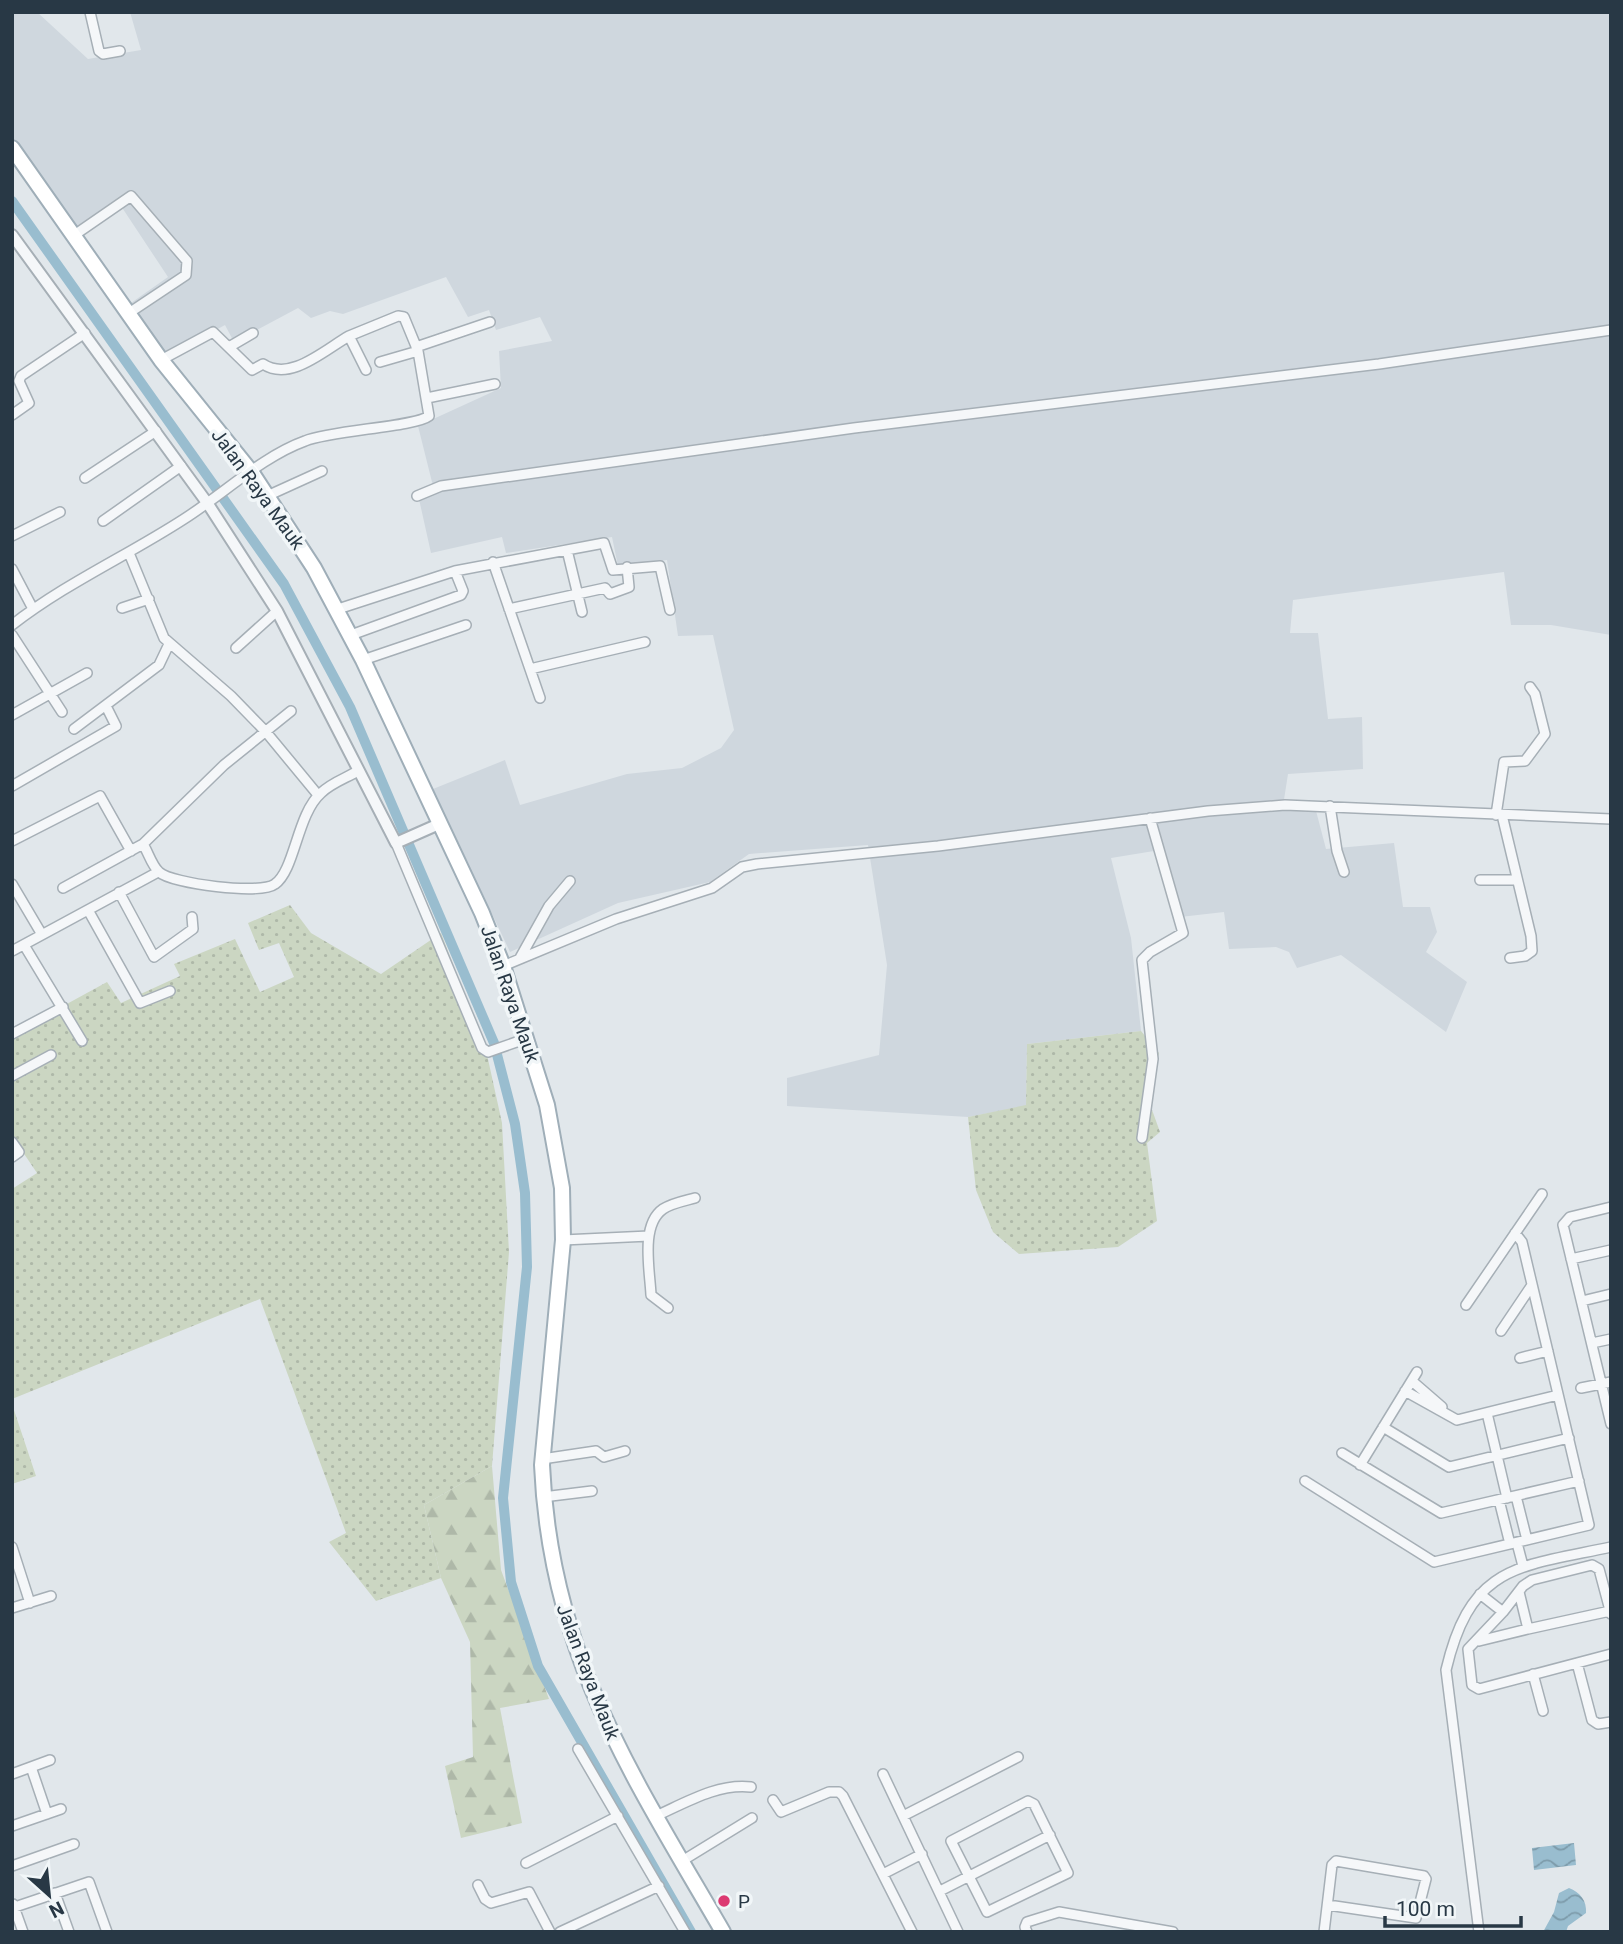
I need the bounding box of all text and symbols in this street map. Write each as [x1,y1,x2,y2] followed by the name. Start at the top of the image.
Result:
[206,424,310,554] street label: Jalan Raya Mauk
[476,922,544,1066] street label: Jalan Raya Mauk
[551,1601,625,1744] street label: Jalan Raya Mauk
[14,1860,84,1930] north arrow
[1385,1884,1522,1928] scale bar
[738,1890,750,1913] place label: P
[716,1893,732,1909] marker: P
[45,1896,68,1923] text: N
[1396,1897,1455,1921] text: 100 m

